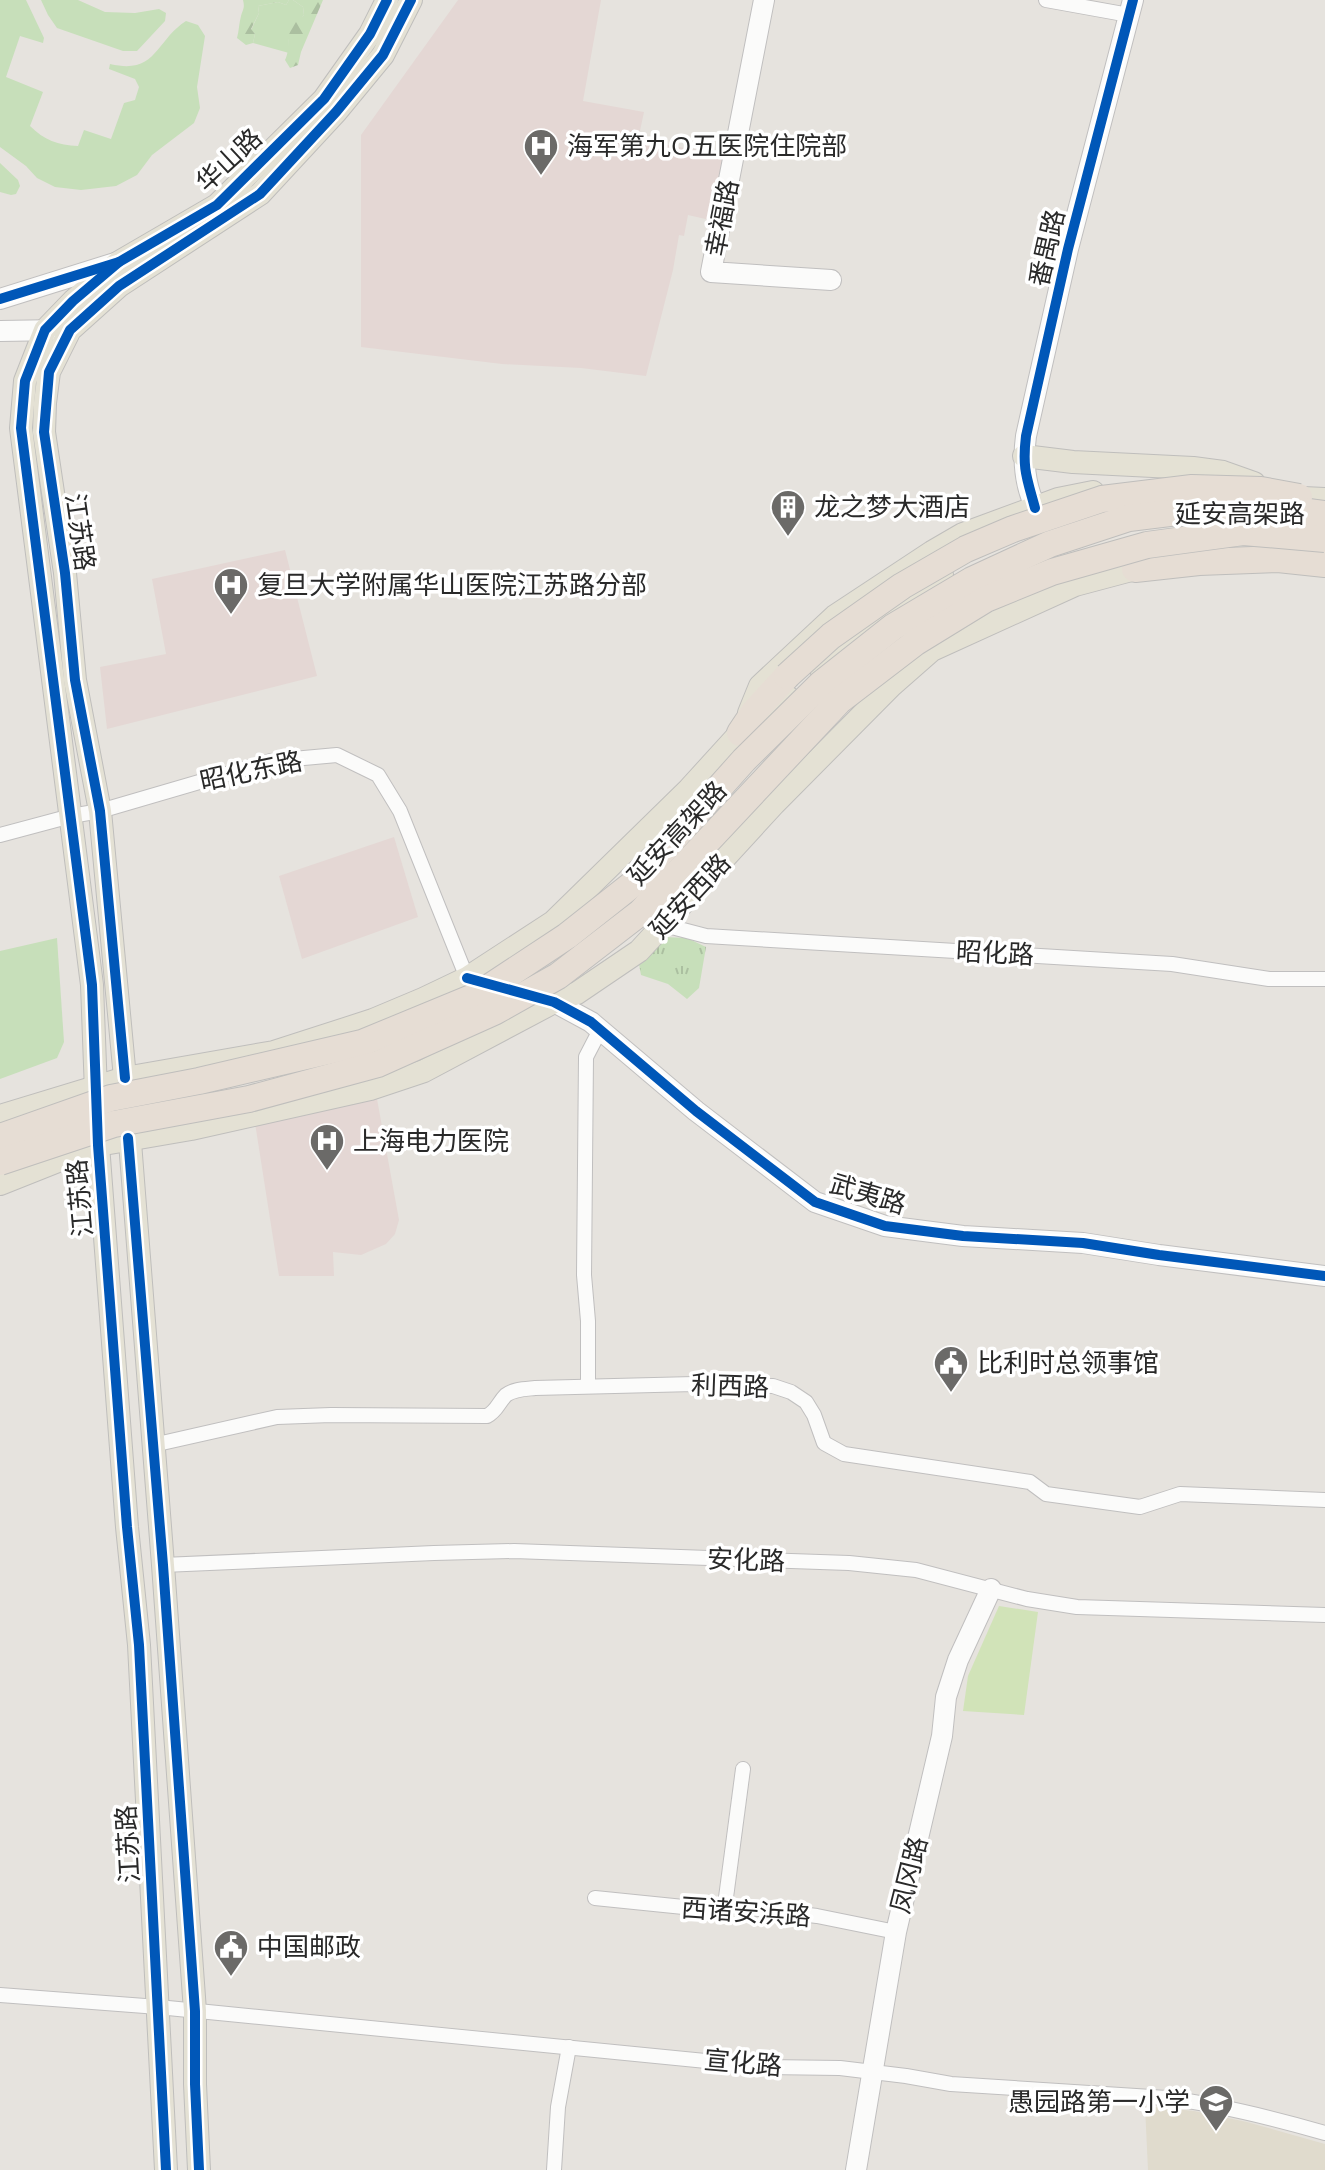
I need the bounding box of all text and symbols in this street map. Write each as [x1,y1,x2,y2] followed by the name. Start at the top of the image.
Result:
[188,120,269,199] street label: 华山路
[522,127,560,177] hospital icon: 海军第九O五医院住院部
[567,127,847,163] place label: 海军第九O五医院住院部
[696,176,746,260] street label: 幸福路
[1020,206,1072,290] street label: 番禺路
[769,488,807,538] building icon: 龙之梦大酒店
[814,488,970,524] place label: 龙之梦大酒店
[58,491,104,573] street label: 江苏路
[1175,495,1305,531] street label: 延安高架路
[212,566,250,616] hospital icon: 复旦大学附属华山医院江苏路分部
[257,566,647,602] place label: 复旦大学附属华山医院江苏路分部
[196,742,305,798] street label: 昭化东路
[619,772,734,892] street label: 延安高架路
[641,845,738,946] street label: 延安西路
[955,932,1035,972] street label: 昭化路
[308,1122,346,1172] hospital icon: 上海电力医院
[353,1122,509,1158] place label: 上海电力医院
[58,1158,100,1239] street label: 江苏路
[826,1164,911,1222] street label: 武夷路
[932,1344,970,1394] public building icon: 比利时总领事馆
[977,1344,1159,1380] place label: 比利时总领事馆
[690,1366,770,1404] street label: 利西路
[706,1540,786,1578] street label: 安化路
[107,1804,147,1884] street label: 江苏路
[881,1833,935,1917] street label: 凤冈路
[680,1889,812,1933] street label: 西诸安浜路
[212,1928,250,1978] public building icon: 中国邮政
[257,1928,361,1964] place label: 中国邮政
[703,2041,784,2083] street label: 宣化路
[1008,2083,1190,2119] place label: 愚园路第一小学
[1197,2083,1235,2133] school or university icon: 愚园路第一小学

